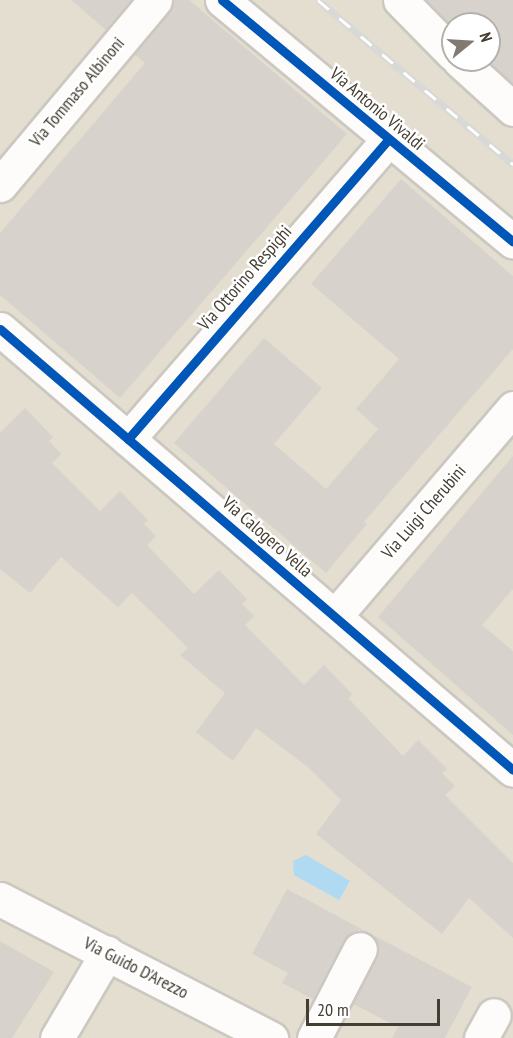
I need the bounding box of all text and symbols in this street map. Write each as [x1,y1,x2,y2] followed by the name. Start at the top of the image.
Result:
[441,12,501,72] north arrow
[475,30,497,44] text: N
[25,32,129,152] street label: Via Tommaso Albinoni
[325,63,429,155] street label: Via Antonio Vivaldi
[194,221,296,335] street label: Via Ottorino Respighi
[377,461,471,563] street label: Via Luigi Cherubini
[217,492,317,582] street label: Via Calogero Vella
[80,932,192,1004] street label: Via Guido D'Arezzo
[309,987,442,1025] scale bar
[317,998,349,1021] text: 20 m

